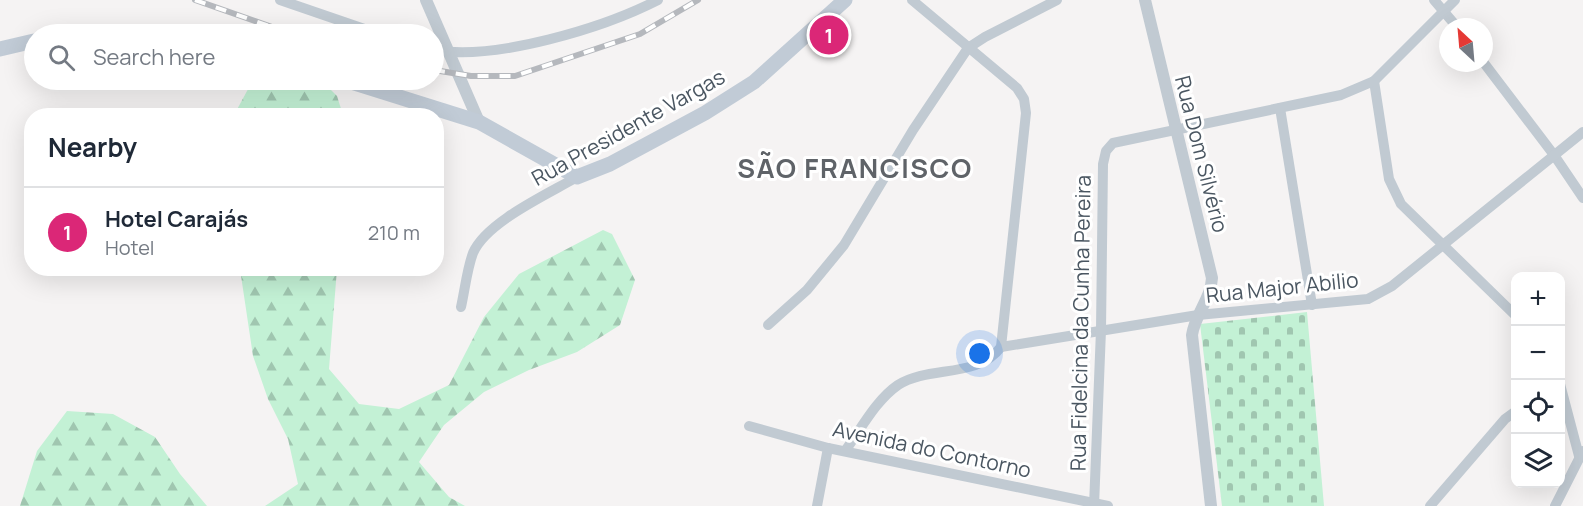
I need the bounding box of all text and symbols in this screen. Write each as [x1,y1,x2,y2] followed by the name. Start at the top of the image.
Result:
[810,12,848,57] pin: 1
[1439,18,1493,72] north arrow
[24,24,444,90] search box
[45,41,78,74] icon: search
[93,42,215,72] text: Search here
[526,62,730,192] street label: Rua Presidente Vargas
[1169,73,1235,235] street label: Rua Dom Silvério
[48,129,137,165] text: Nearby
[737,149,973,186] district label: SÃO FRANCISCO
[1063,175,1097,471] street label: Rua Fidelcina da Cunha Pereira
[105,204,248,234] text: Hotel Carajás
[63,219,72,246] text: 1
[368,219,420,246] text: 210 m
[105,234,155,261] text: Hotel
[1204,265,1360,309] street label: Rua Major Abilio
[1511,272,1565,488] map controls
[1511,272,1565,326] button: +
[1511,326,1565,380] button: −
[965,339,994,368] your location
[1511,380,1565,434] button: locate
[830,414,1034,484] street label: Avenida do Contorno
[1511,434,1565,488] button: layers

